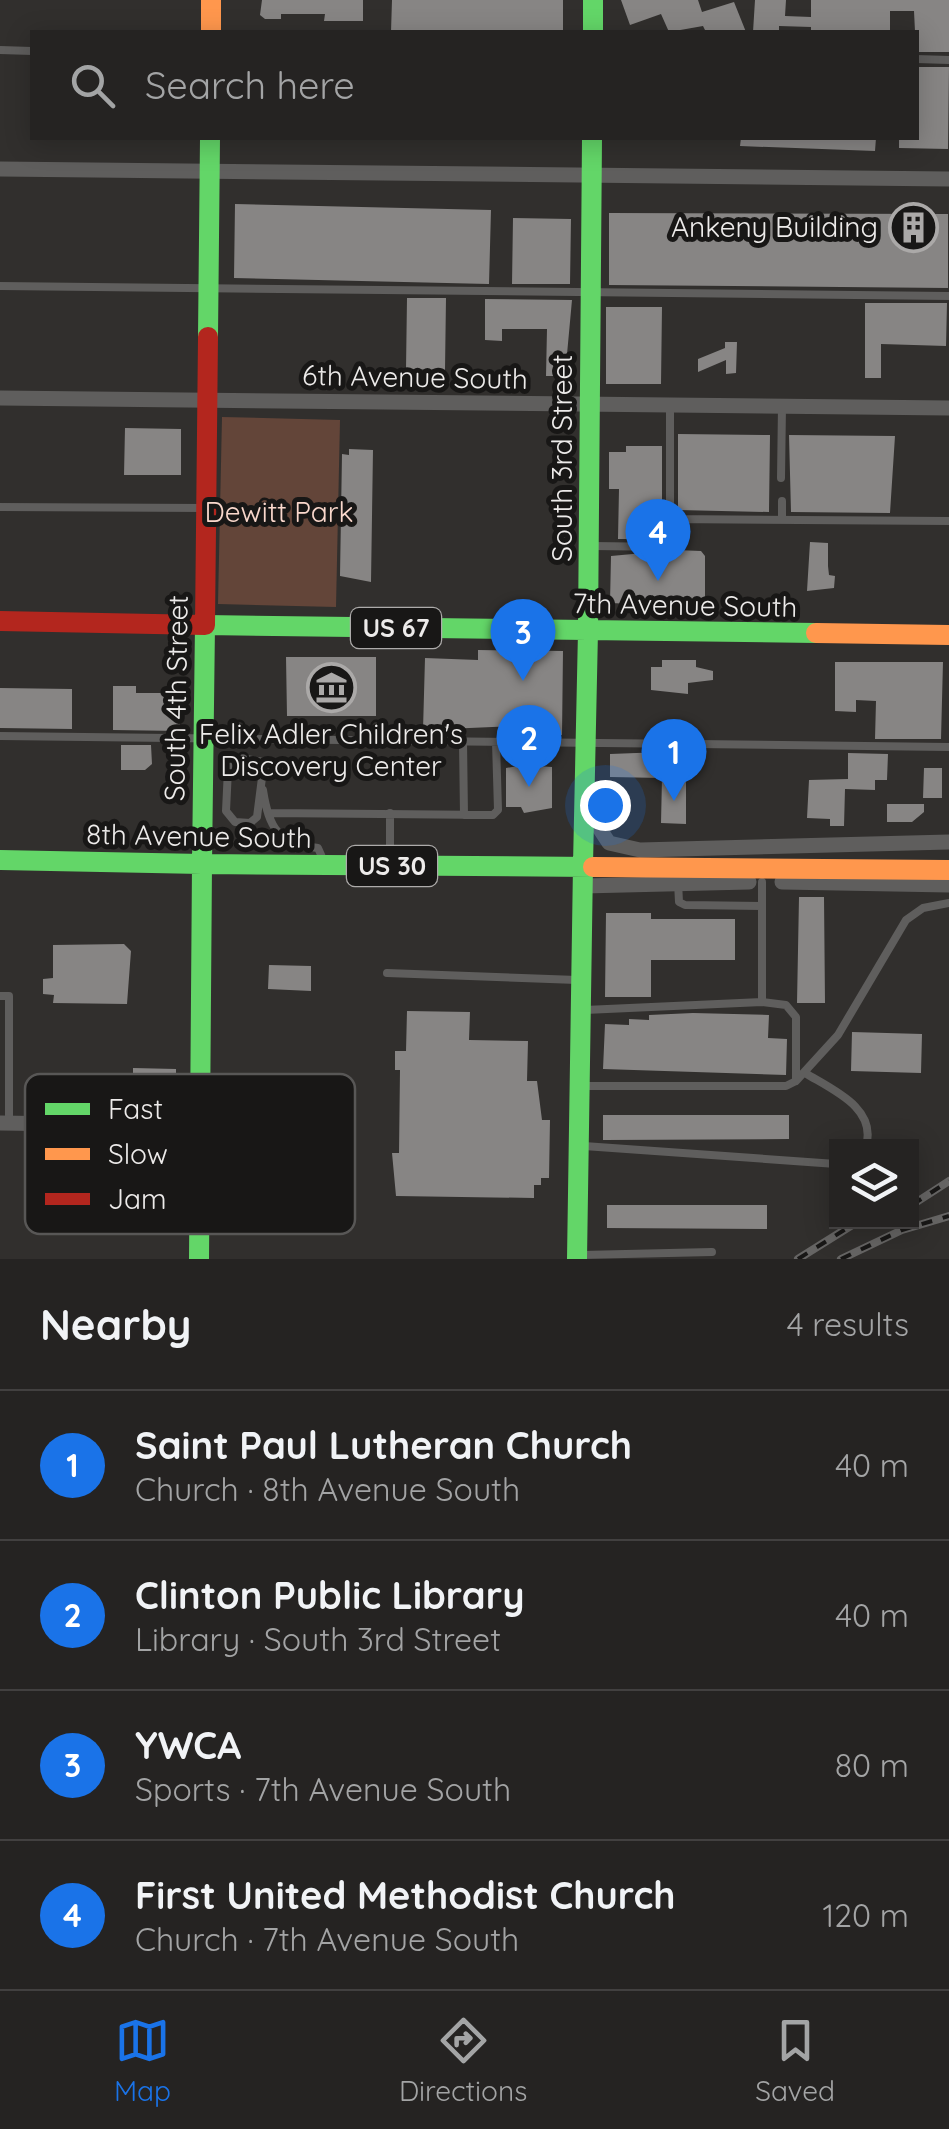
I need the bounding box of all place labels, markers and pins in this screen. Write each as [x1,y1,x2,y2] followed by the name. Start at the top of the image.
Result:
[887,201,939,253] building icon: Ankeny Building
[671,209,878,244] place label: Ankeny Building
[626,498,690,581] pin: 4
[490,598,556,681] pin: 3
[305,661,357,713] museum icon: Felix Adler Children's Discovery Center
[496,704,562,787] pin: 2
[199,716,463,783] place label: Felix Adler Children's Discovery Center
[642,718,706,801] pin: 1

